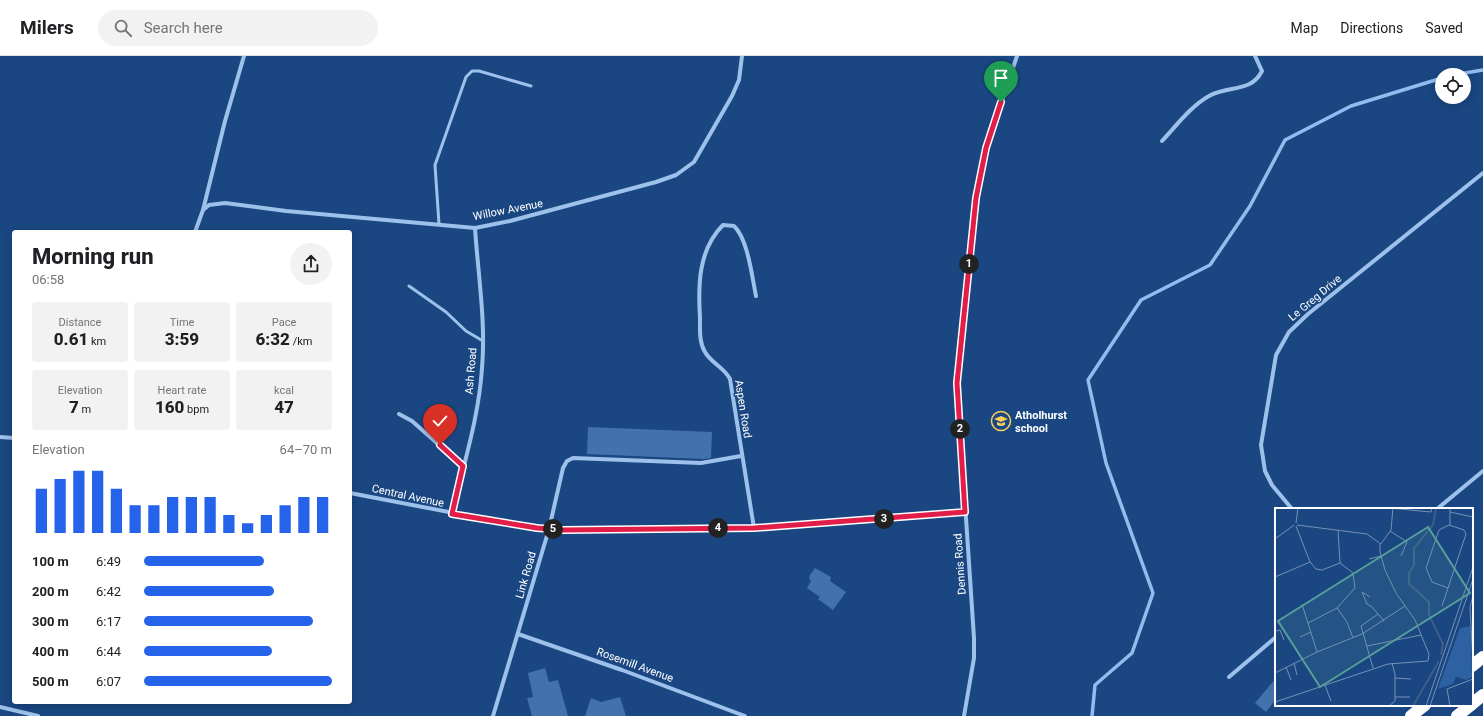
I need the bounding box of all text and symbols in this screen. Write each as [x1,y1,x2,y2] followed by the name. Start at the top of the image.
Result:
[98,10,378,46] search box
[20,16,74,39] text: Milers
[112,17,134,39] icon: search
[144,19,223,37] text: Search here
[1291,20,1318,36] text: Map
[1340,20,1403,36] text: Directions
[1425,20,1463,36] text: Saved
[984,61,1018,102] pin
[990,67,1012,89] icon: arrive
[1435,68,1471,104] map controls
[1435,68,1471,104] button: locate
[472,197,544,223] street label: Willow Avenue
[290,243,332,285] button: share
[32,244,154,269] text: Morning run
[959,254,979,274] pin: 1
[966,257,972,270] text: 1
[32,272,64,287] text: 06:58
[1286,272,1344,324] street label: Le Greg Drive
[59,316,101,329] text: Distance
[170,316,194,329] text: Time
[272,316,296,329] text: Pace
[54,329,88,349] text: 0.61
[165,329,199,349] text: 3:59
[256,329,290,349] text: 6:32
[88,335,106,348] text: km
[290,335,312,348] text: /km
[462,347,480,395] street label: Ash Road
[732,379,754,439] street label: Aspen Road
[58,384,102,397] text: Elevation
[158,384,206,397] text: Heart rate
[274,384,294,397] text: kcal
[69,397,79,417] text: 7
[155,397,184,417] text: 160
[274,397,294,417] text: 47
[79,403,91,416] text: m
[184,403,209,416] text: bpm
[423,404,457,445] pin
[1015,409,1067,435] place label: Atholhurst school
[429,410,451,432] icon: check
[990,410,1012,432] school or university icon: Atholhurst school
[950,419,970,439] pin: 2
[957,422,963,435] text: 2
[32,442,85,457] text: Elevation
[280,442,332,457] text: 64–70 m
[371,482,445,510] street label: Central Avenue
[1275,508,1473,706] inset map
[874,509,894,529] pin: 3
[881,512,887,525] text: 3
[708,518,728,538] pin: 4
[543,519,563,539] pin: 5
[715,521,721,534] text: 4
[550,522,556,535] text: 5
[951,533,969,595] street label: Dennis Road
[513,550,539,600] street label: Link Road
[32,554,69,569] text: 100 m
[96,554,121,569] text: 6:49
[32,584,69,599] text: 200 m
[96,584,121,599] text: 6:42
[32,614,69,629] text: 300 m
[96,614,121,629] text: 6:17
[32,644,69,659] text: 400 m
[96,644,121,659] text: 6:44
[595,645,675,685] street label: Rosemill Avenue
[32,674,69,689] text: 500 m
[96,674,121,689] text: 6:07

